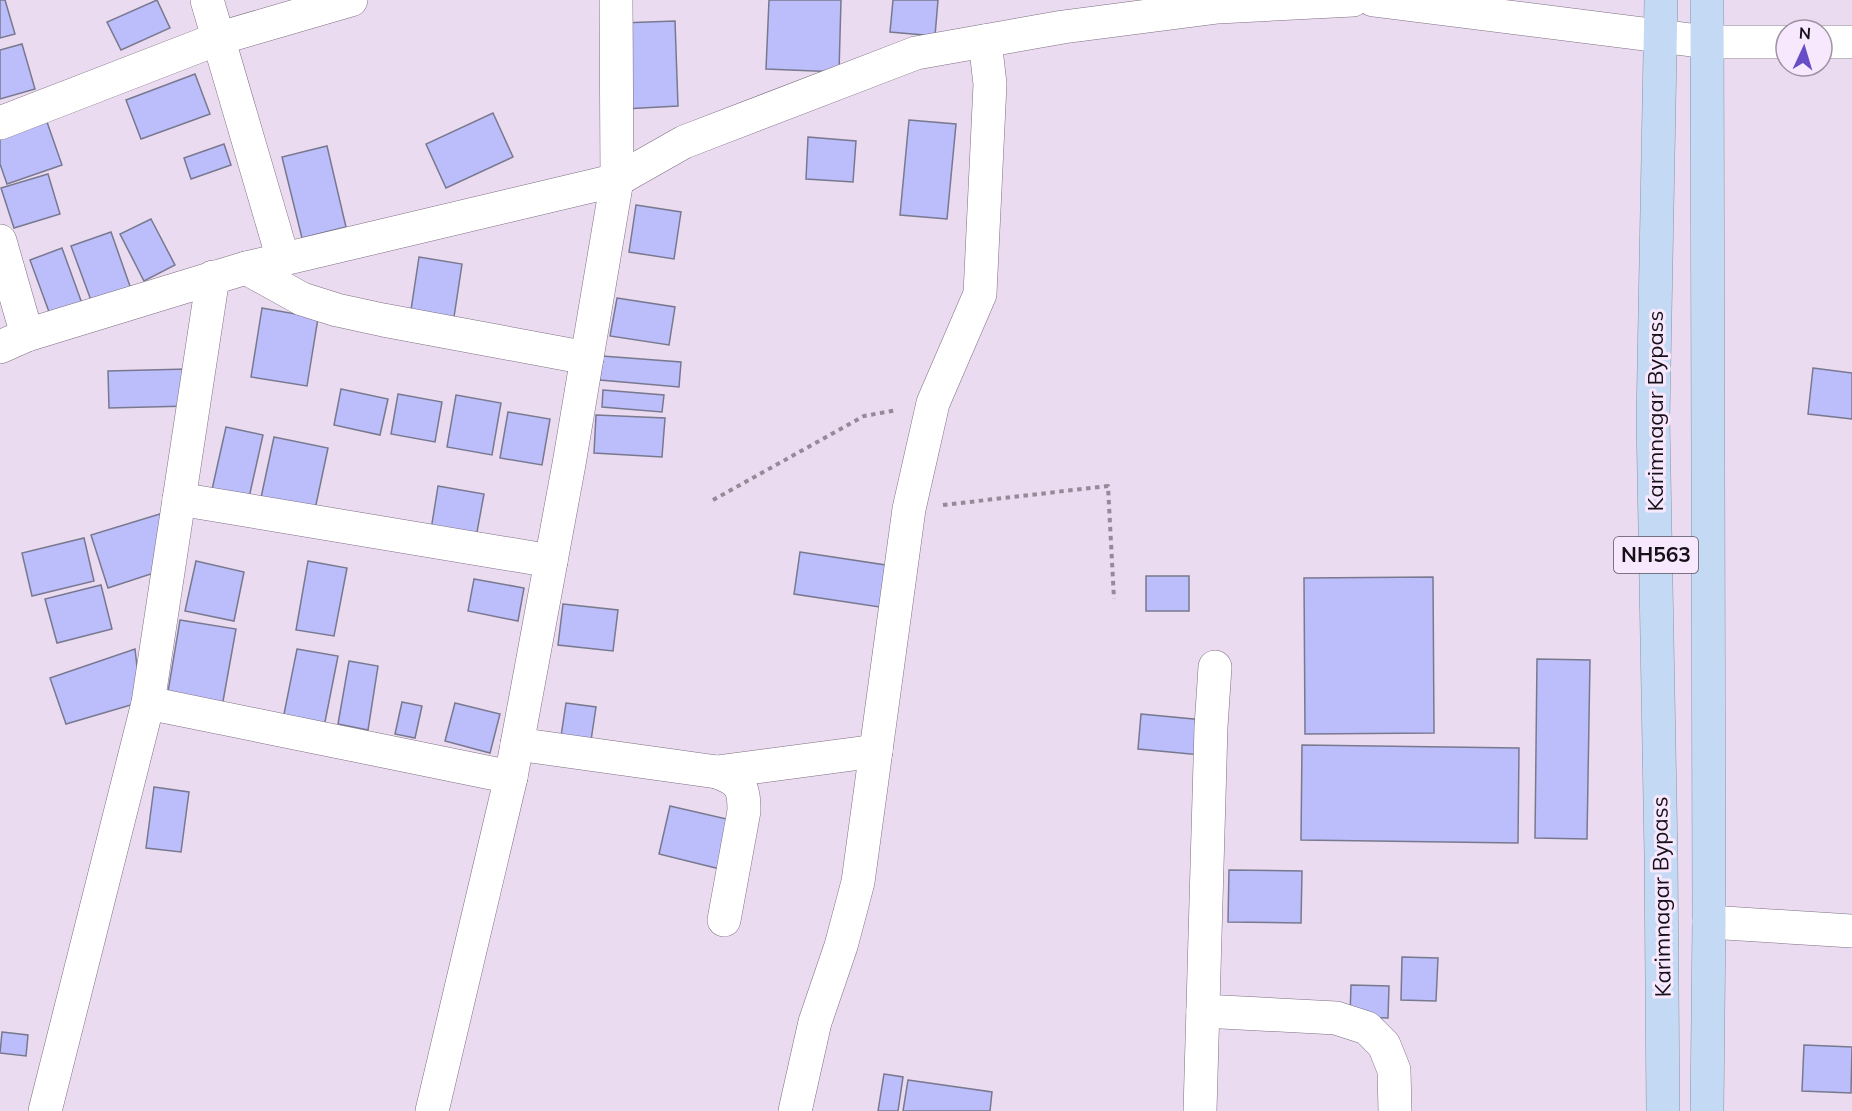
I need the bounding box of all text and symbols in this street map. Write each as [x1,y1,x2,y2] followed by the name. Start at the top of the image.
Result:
[1774,18,1834,78] north arrow
[1798,23,1812,43] text: N
[1641,311,1669,511] street label: Karimnagar Bypass
[1614,537,1698,573] road number: NH563
[1645,796,1677,998] street label: Karimnagar Bypass

